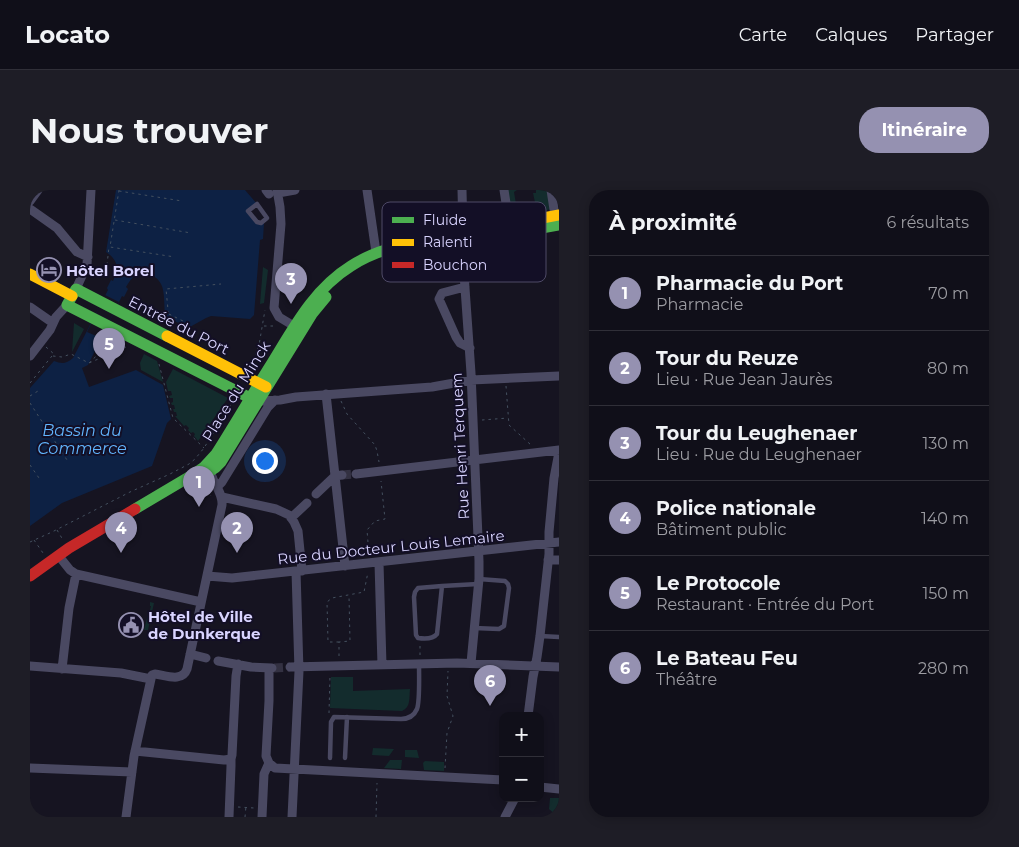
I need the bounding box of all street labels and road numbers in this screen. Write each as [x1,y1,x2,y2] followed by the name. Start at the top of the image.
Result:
[125,291,233,359] street label: Entrée du Port
[197,337,275,445] street label: Place du Minck
[447,372,473,520] street label: Rue Henri Terquem
[276,526,506,568] street label: Rue du Docteur Louis Lemaire

